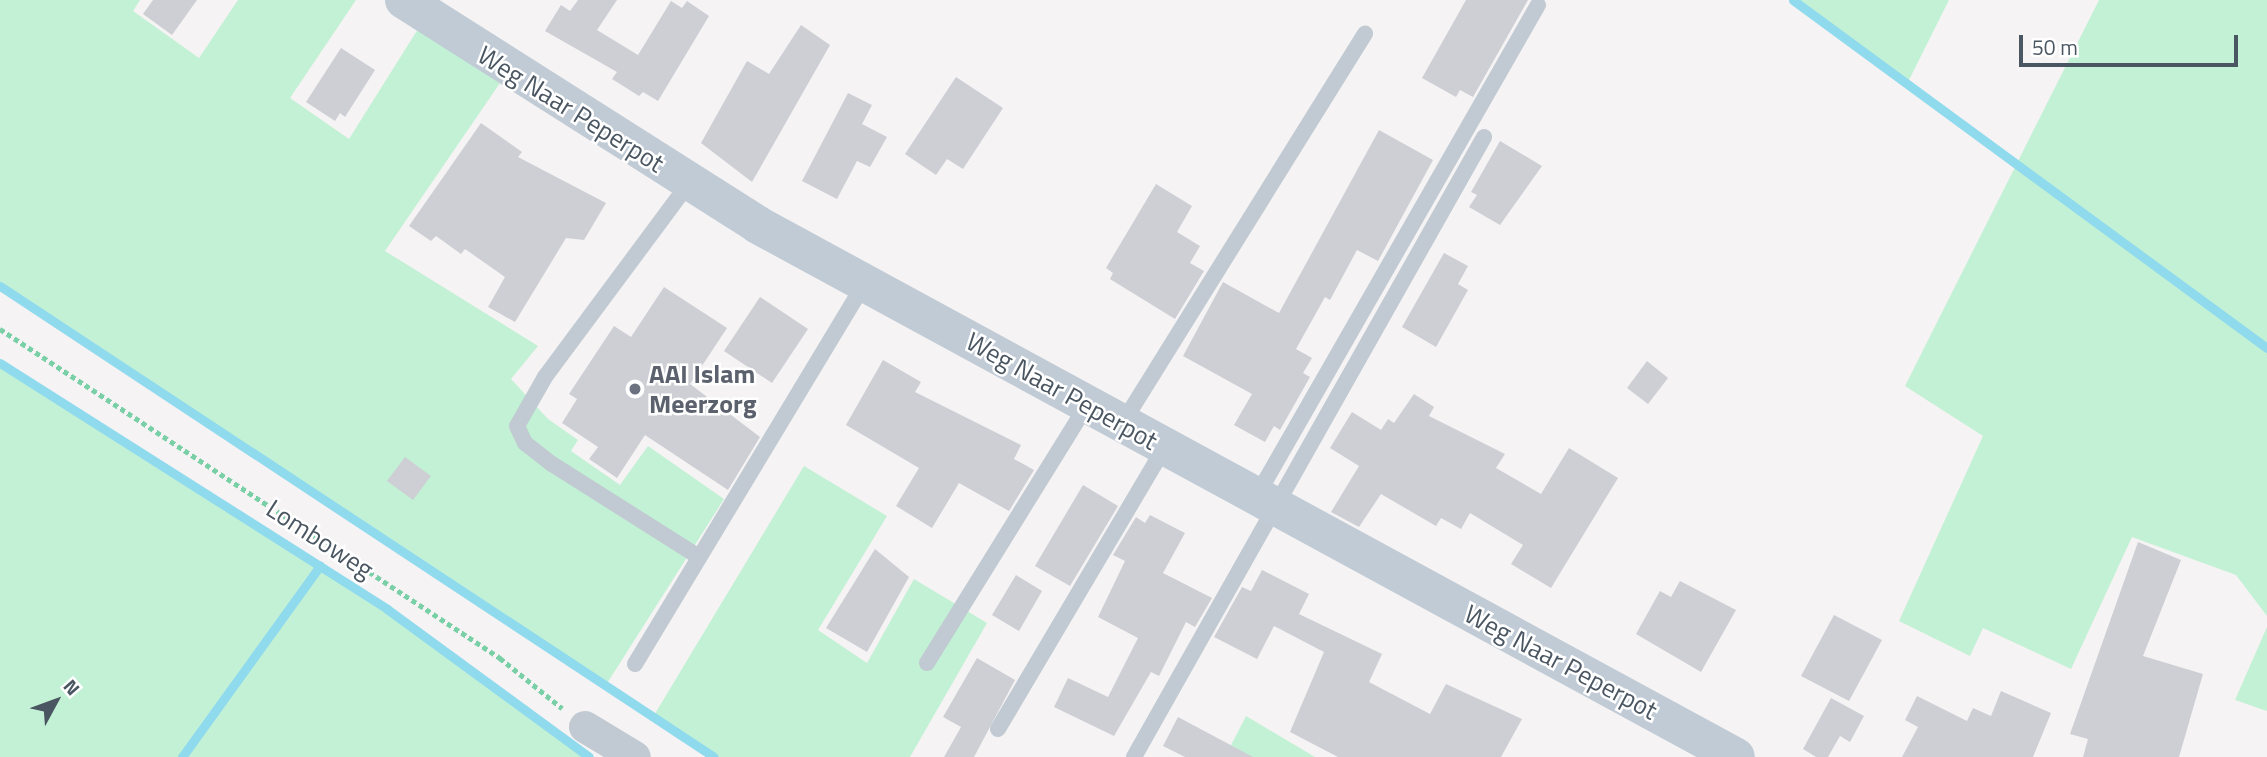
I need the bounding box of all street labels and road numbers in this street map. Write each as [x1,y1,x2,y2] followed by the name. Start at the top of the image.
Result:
[472,39,670,179] street label: Weg Naar Peperpot
[961,326,1163,456] street label: Weg Naar Peperpot
[261,493,379,585] street label: Lomboweg
[1459,598,1663,726] street label: Weg Naar Peperpot

